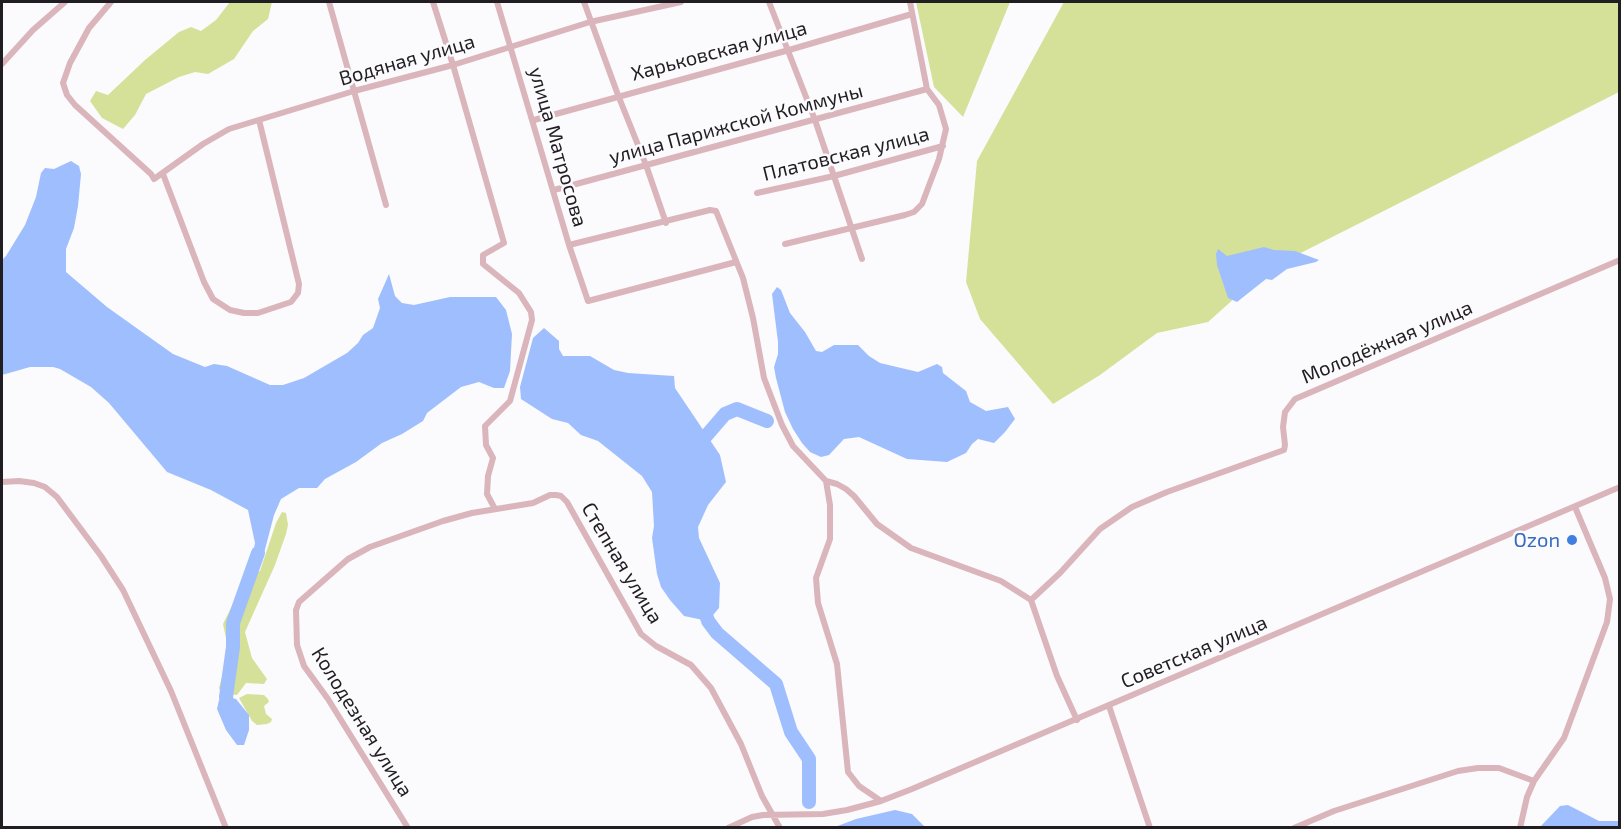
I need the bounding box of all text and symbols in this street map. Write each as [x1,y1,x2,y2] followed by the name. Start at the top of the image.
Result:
[628,16,810,86] street label: Харьковская улица
[336,29,478,91] street label: Водяная улица
[524,64,592,230] street label: улица Матросова
[606,79,866,169] street label: улица Парижской Коммуны
[760,122,932,186] street label: Платовская улица
[1298,295,1476,389] street label: Молодёжная улица
[576,498,668,628] street label: Степная улица
[1513,528,1560,552] place label: Ozon
[1565,533,1579,547] marker: Ozon
[1117,610,1271,694] street label: Советская улица
[306,643,418,801] street label: Колодезная улица

